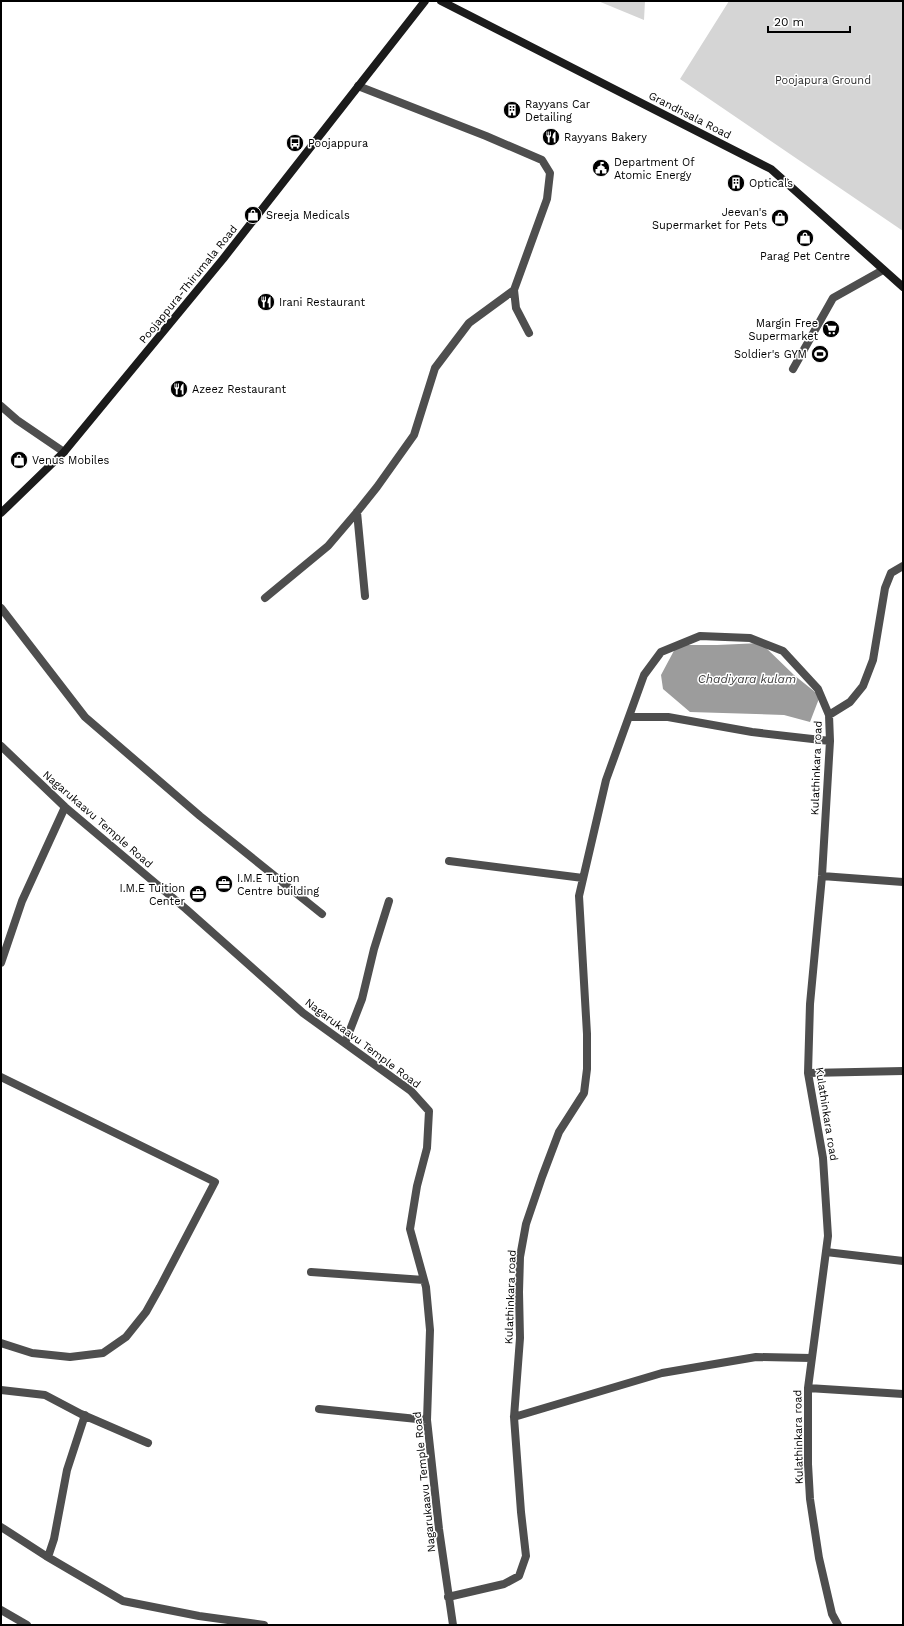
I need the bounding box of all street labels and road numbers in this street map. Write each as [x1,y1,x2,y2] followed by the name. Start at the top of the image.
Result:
[646,89,733,142] street label: Grandhsala Road
[137,222,240,346] street label: Poojappura-Thirumala Road
[808,720,825,816] street label: Kulathinkara road
[40,768,155,871] street label: Nagarukaavu Temple Road
[302,996,423,1091] street label: Nagarukaavu Temple Road
[813,1066,840,1162] street label: Kulathinkara road
[502,1249,519,1345] street label: Kulathinkara road
[791,1390,806,1484] street label: Kulathinkara road
[411,1411,438,1553] street label: Nagarukaavu Temple Road

